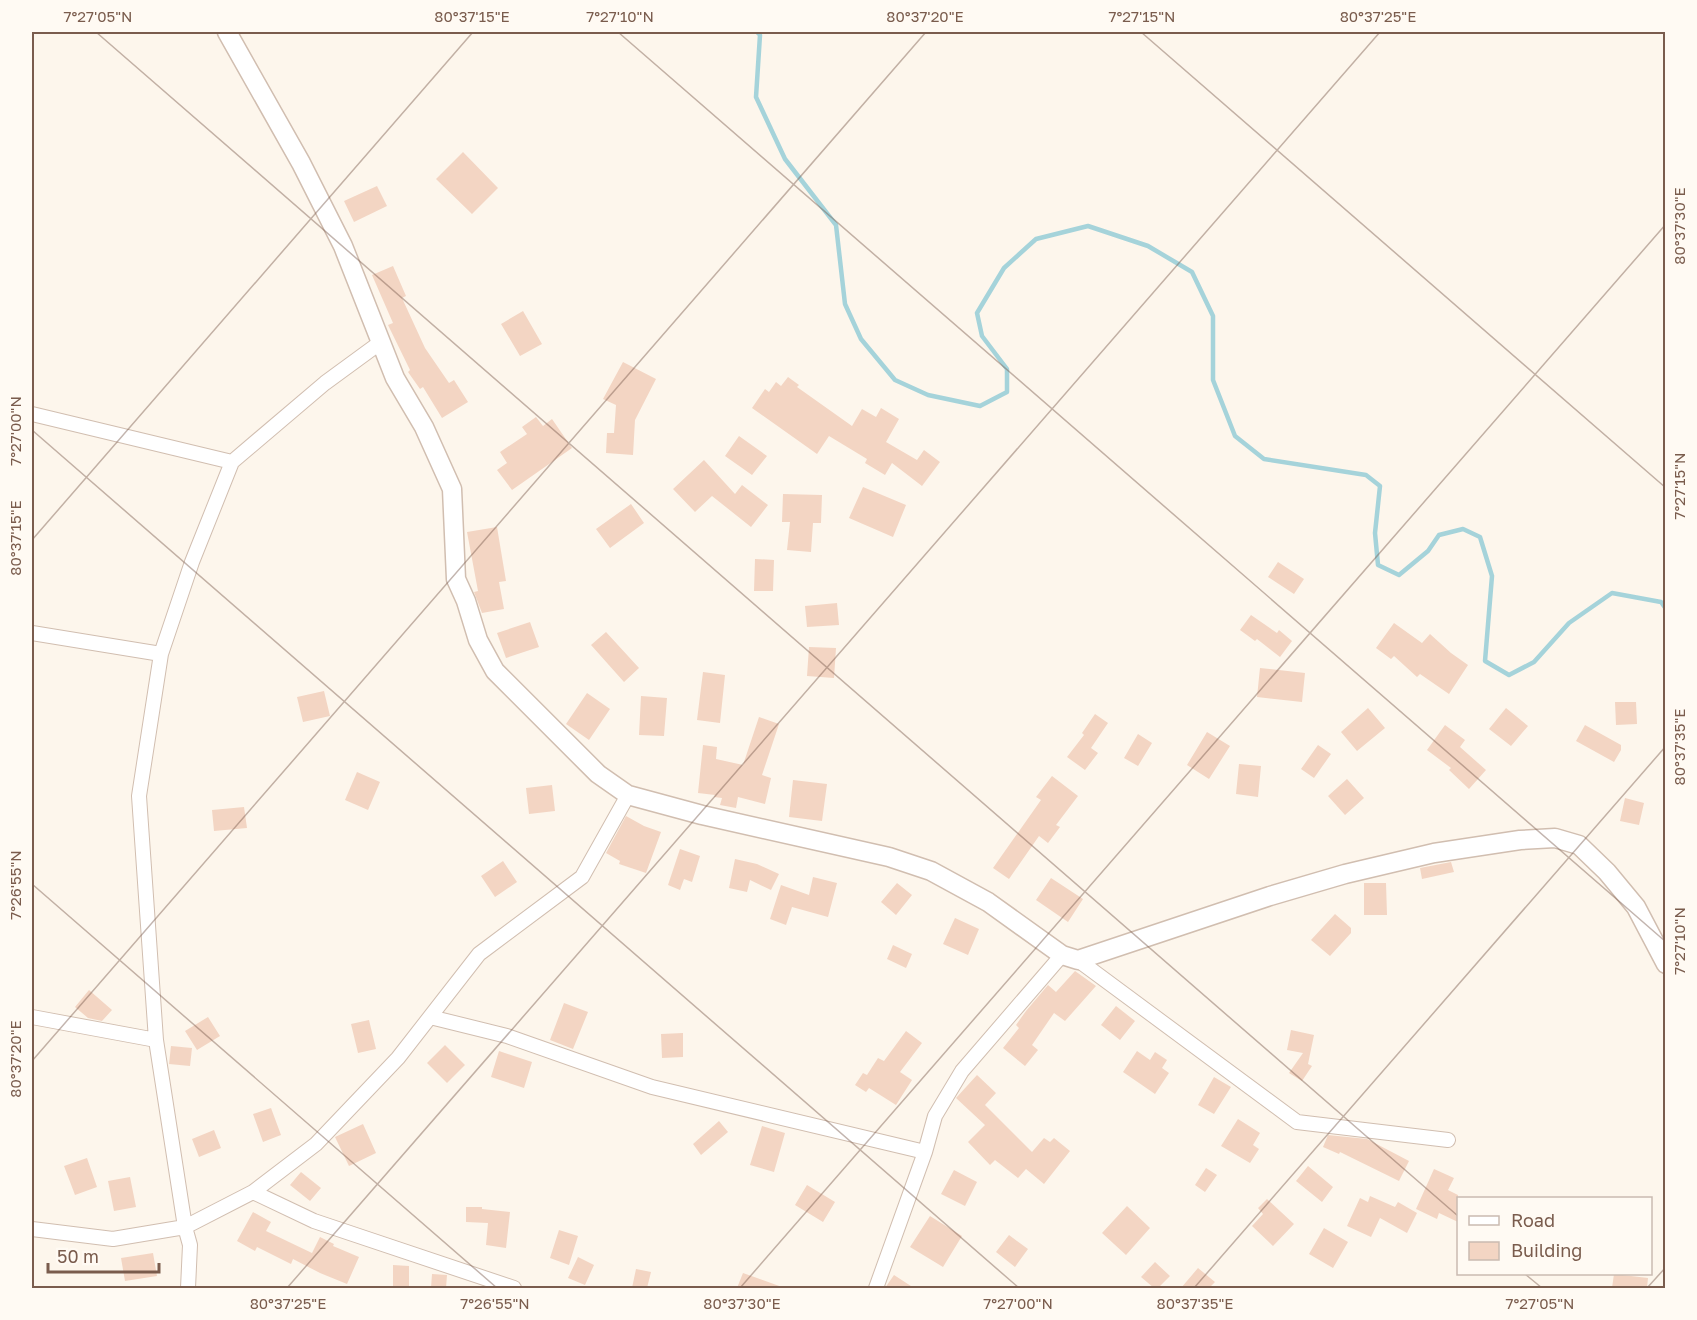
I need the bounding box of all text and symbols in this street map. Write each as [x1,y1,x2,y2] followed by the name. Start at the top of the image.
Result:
[63,7,133,25] text: 7°27'05"N
[434,7,510,25] text: 80°37'15"E
[586,7,654,25] text: 7°27'10"N
[886,7,964,25] text: 80°37'20"E
[1109,7,1175,25] text: 7°27'15"N
[1340,7,1416,25] text: 80°37'25"E
[1670,187,1688,265] text: 80°37'30"E
[6,396,24,466] text: 7°27'00"N
[1670,453,1688,519] text: 7°27'15"N
[6,500,24,576] text: 80°37'15"E
[1670,709,1688,785] text: 80°37'35"E
[6,850,24,920] text: 7°26'55"N
[1670,907,1688,975] text: 7°27'10"N
[6,1020,24,1098] text: 80°37'20"E
[1457,1197,1652,1275] legend
[1511,1209,1555,1231] text: Road
[48,1236,159,1274] scale bar
[1511,1239,1582,1261] text: Building
[57,1245,99,1267] text: 50 m
[250,1294,326,1312] text: 80°37'25"E
[460,1294,530,1312] text: 7°26'55"N
[703,1294,781,1312] text: 80°37'30"E
[983,1294,1053,1312] text: 7°27'00"N
[1157,1294,1233,1312] text: 80°37'35"E
[1505,1294,1575,1312] text: 7°27'05"N

